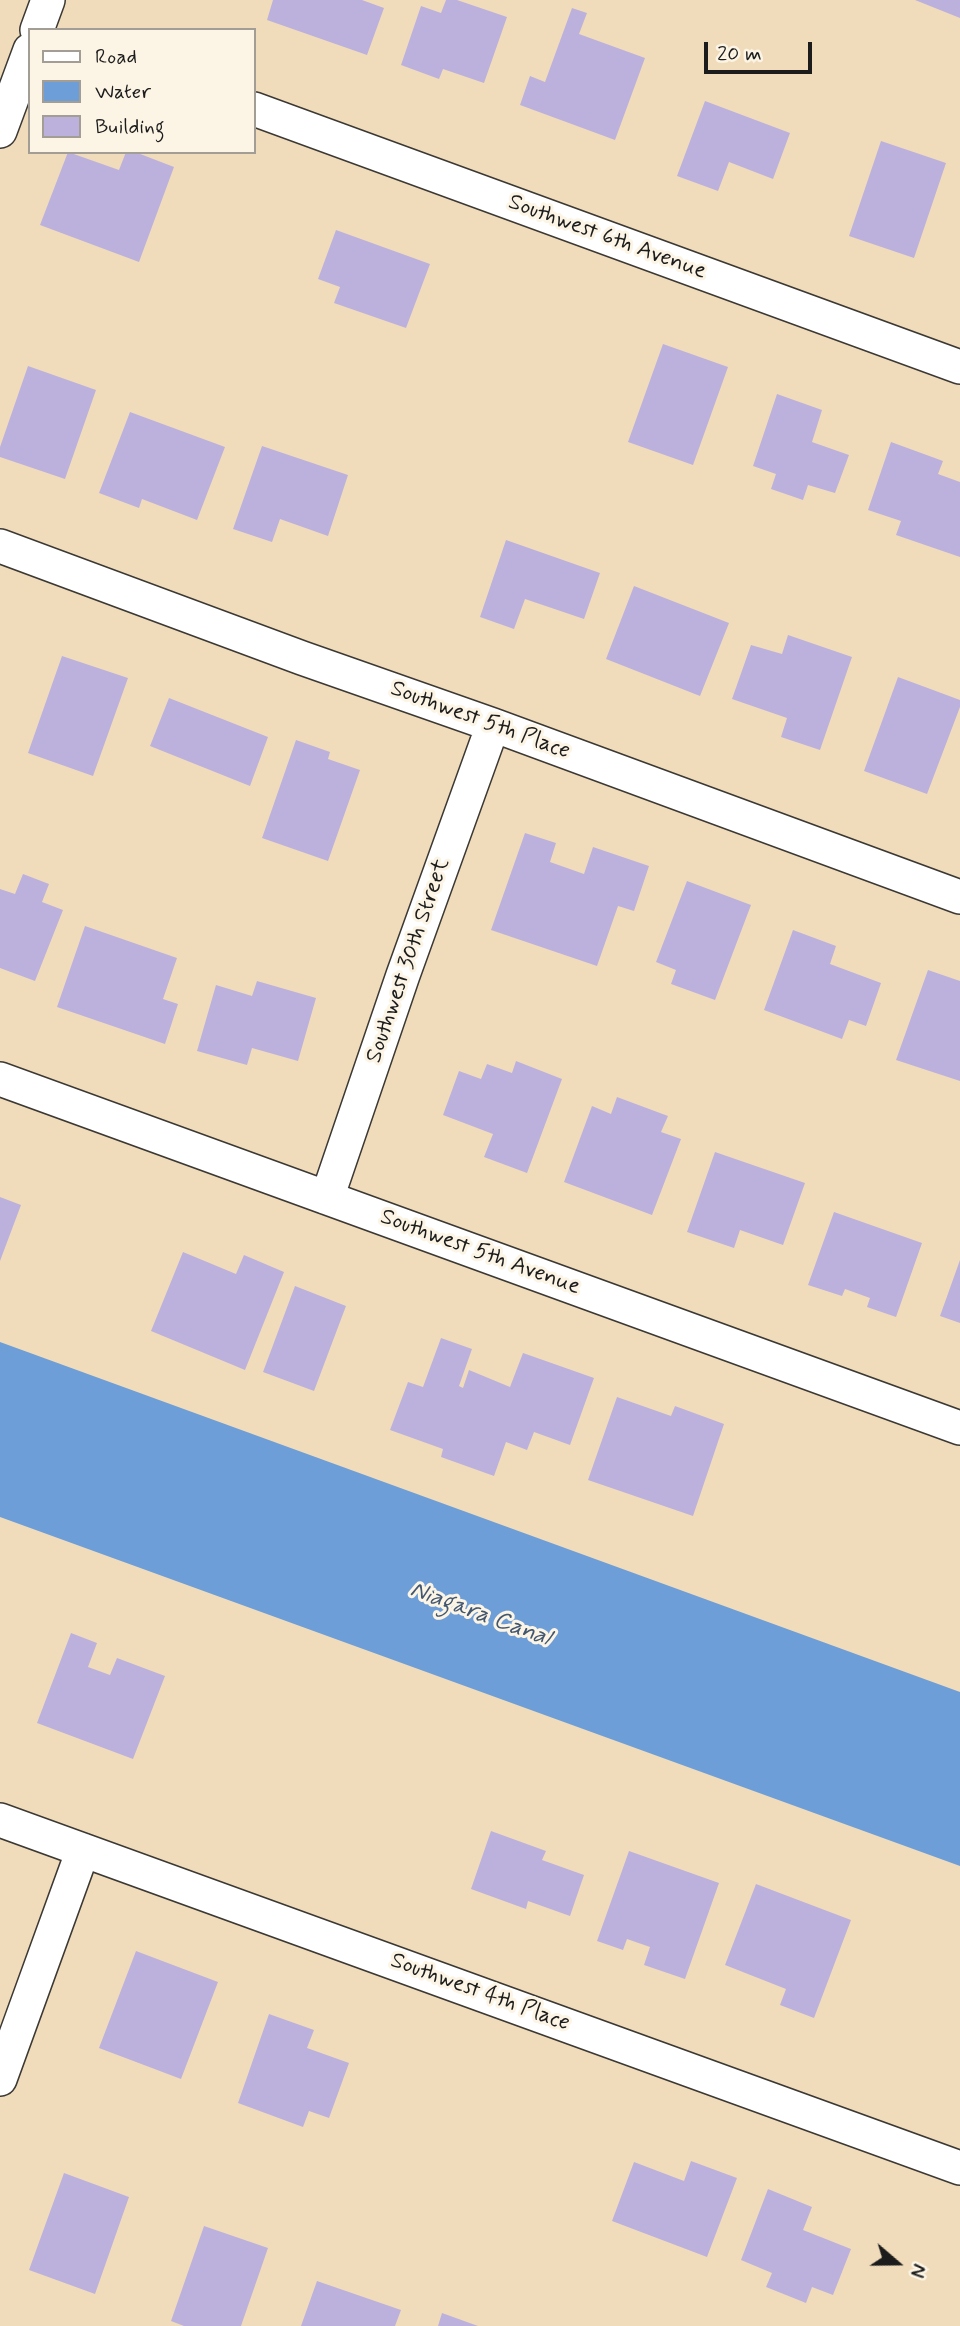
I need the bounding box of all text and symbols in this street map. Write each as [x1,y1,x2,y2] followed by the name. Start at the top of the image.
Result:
[28,28,256,154] legend
[708,28,816,72] scale bar
[717,40,762,68] text: 20 m
[95,43,137,71] text: Road
[95,78,151,106] text: Water
[95,113,165,141] text: Building
[504,189,710,287] street label: Southwest 6th Avenue
[386,676,574,766] street label: Southwest 5th Place
[361,855,457,1067] street label: Southwest 30th Street
[376,1204,584,1302] street label: Southwest 5th Avenue
[406,1576,554,1654] water label: Niagara Canal
[387,1948,573,2038] street label: Southwest 4th Place
[862,2228,932,2298] north arrow
[903,2260,931,2281] text: N

